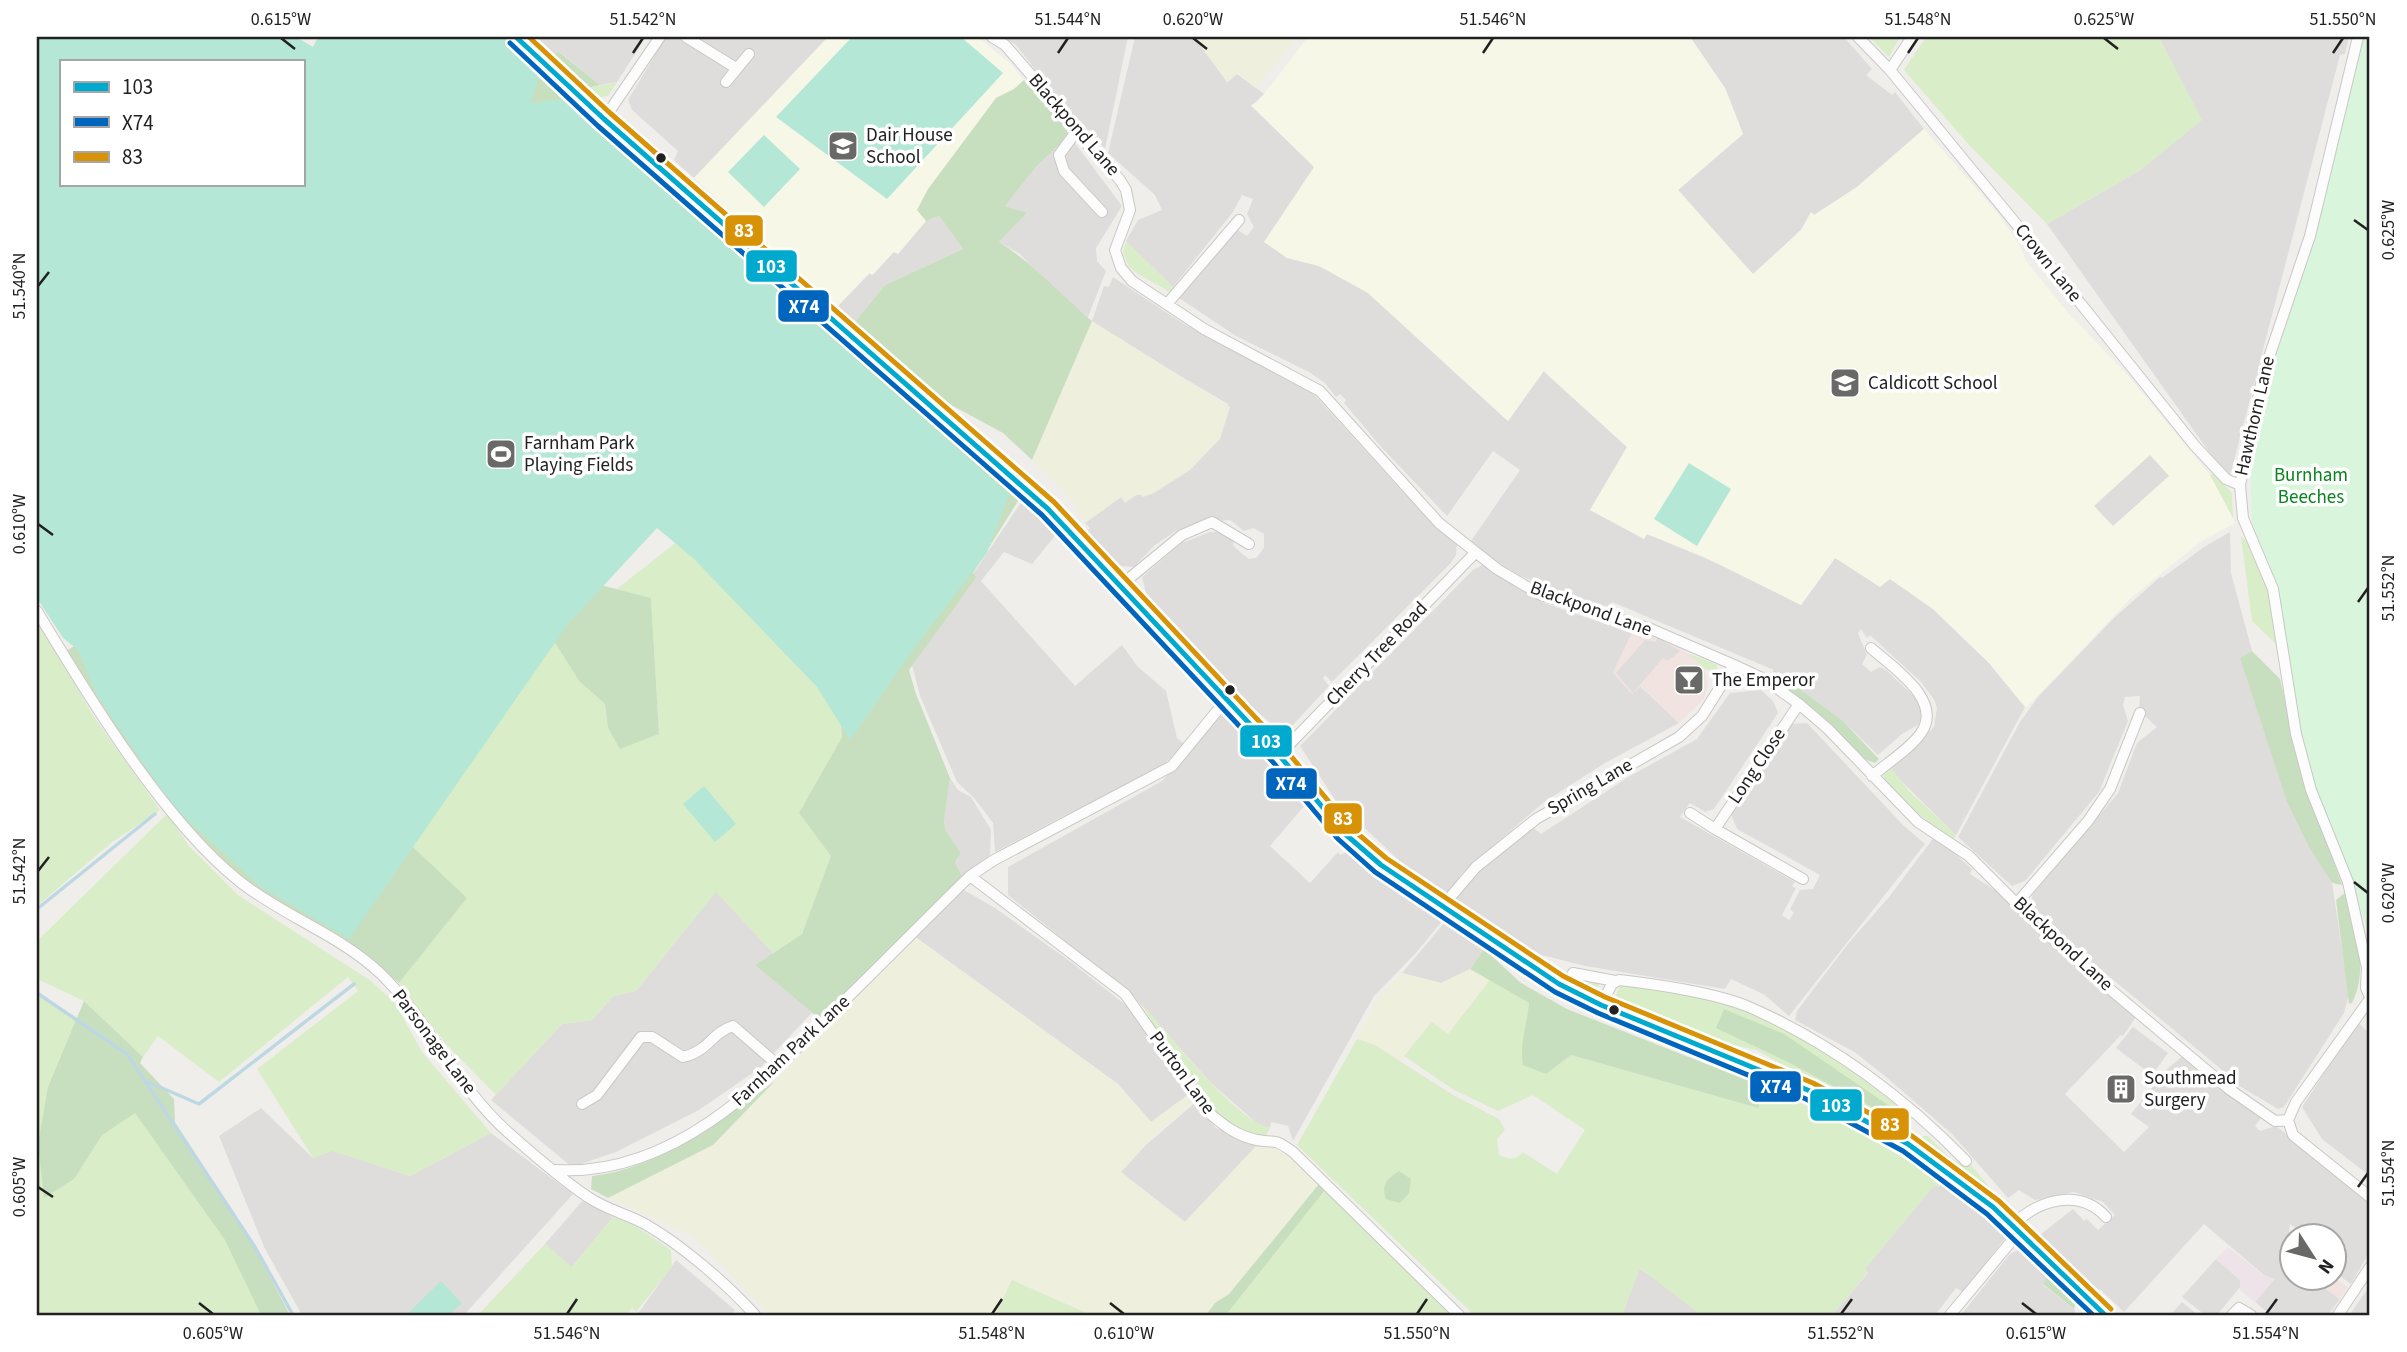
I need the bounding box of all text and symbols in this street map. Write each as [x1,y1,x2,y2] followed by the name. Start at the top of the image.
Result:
[251,7,311,32] text: 0.615°W
[610,7,676,32] text: 51.542°N
[1035,7,1101,32] text: 51.544°N
[1163,7,1223,32] text: 0.620°W
[1460,7,1526,32] text: 51.546°N
[1885,7,1951,32] text: 51.548°N
[2074,7,2134,32] text: 0.625°W
[2310,7,2376,32] text: 51.550°N
[60,60,304,186] legend
[1022,68,1126,182] street label: Blackpond Lane
[122,72,153,102] text: 103
[122,108,154,138] text: X74
[866,122,953,171] place label: Dair House School
[826,129,860,163] school or university icon: Dair House School
[122,142,143,172] text: 83
[654,151,668,165] unlabelled marker
[2376,200,2401,260] text: 0.625°W
[724,214,764,247] line badge: 83
[734,218,754,245] text: 83
[2008,218,2088,308] street label: Crown Lane
[745,249,798,283] line badge: 103
[7,253,32,319] text: 51.540°N
[756,254,786,281] text: 103
[777,289,830,323] line badge: X74
[789,294,819,321] text: X74
[2228,353,2282,479] street label: Hawthorn Lane
[1828,366,1862,400] school or university icon: Caldicott School
[1868,370,1998,397] place label: Caldicott School
[524,430,635,479] place label: Farnham Park Playing Fields
[484,437,518,471] sports icon: Farnham Park Playing Fields
[2274,462,2348,511] park label: Burnham Beeches
[7,494,32,554] text: 0.610°W
[2376,555,2401,621] text: 51.552°N
[1526,574,1656,644] street label: Blackpond Lane
[1320,596,1434,712] street label: Cherry Tree Road
[1672,663,1706,697] bar icon: The Emperor
[1712,667,1815,694] place label: The Emperor
[1223,683,1237,697] unlabelled marker
[1722,723,1792,809] street label: Long Close
[1239,724,1293,758] line badge: 103
[1251,729,1281,756] text: 103
[1542,752,1638,822] street label: Spring Lane
[1265,767,1318,800] line badge: X74
[1276,771,1306,798] text: X74
[1323,802,1363,835] line badge: 83
[1333,806,1353,833] text: 83
[7,838,32,904] text: 51.542°N
[2376,863,2401,923] text: 0.620°W
[2007,891,2119,997] street label: Blackpond Lane
[385,984,483,1100] street label: Parsonage Lane
[726,989,856,1113] street label: Farnham Park Lane
[1607,1003,1621,1017] unlabelled marker
[1143,1026,1221,1120] street label: Purton Lane
[2144,1065,2237,1114] place label: Southmead Surgery
[1749,1070,1802,1103] line badge: X74
[2104,1072,2138,1106] building icon: Southmead Surgery
[1761,1074,1791,1101] text: X74
[1809,1088,1863,1122] line badge: 103
[1821,1093,1851,1120] text: 103
[1870,1107,1910,1141] line badge: 83
[1880,1112,1900,1139] text: 83
[2376,1140,2401,1206] text: 51.554°N
[7,1157,32,1217] text: 0.605°W
[2278,1222,2348,1292] north arrow
[2311,1253,2340,1279] text: N
[183,1321,243,1346] text: 0.605°W
[534,1321,600,1346] text: 51.546°N
[959,1321,1025,1346] text: 51.548°N
[1094,1321,1154,1346] text: 0.610°W
[1384,1321,1450,1346] text: 51.550°N
[1808,1321,1874,1346] text: 51.552°N
[2006,1321,2066,1346] text: 0.615°W
[2233,1321,2299,1346] text: 51.554°N

